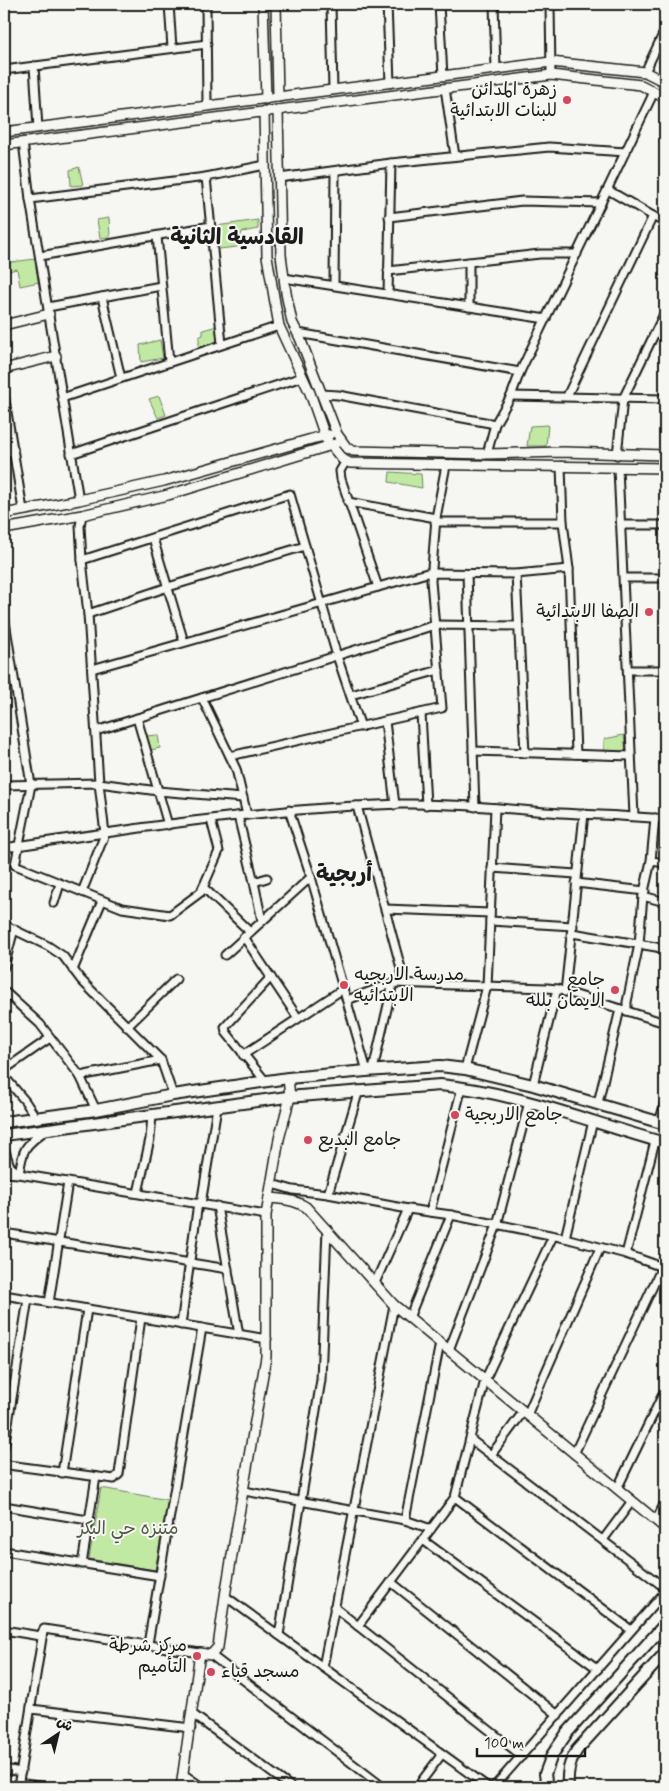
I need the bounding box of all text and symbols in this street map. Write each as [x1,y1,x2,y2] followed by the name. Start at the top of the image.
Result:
[450,78,557,123] place label: زهرة المدائن للبنات الابتدائية
[561,94,573,106] marker: زهرة المدائن للبنات الابتدائية
[170,224,304,252] district label: القادسية الثانية
[536,600,639,624] place label: الصفا الابتدائية
[643,606,655,618] marker: الصفا الابتدائية
[316,860,372,889] district label: أربجية
[354,963,464,1008] place label: مدرسة الاربجيه الابتدائيه
[526,968,605,1013] place label: جامع الايمان بلله
[338,979,350,991] marker: مدرسة الاربجيه الابتدائيه
[609,984,621,996] marker: جامع الايمان بلله
[465,1103,563,1127] place label: جامع الاربجية
[449,1109,461,1121] marker: جامع الاربجية
[318,1128,401,1152] place label: جامع البديع
[302,1134,314,1146] marker: جامع البديع
[76,1517,178,1544] park label: متنزه حي البكر
[109,1634,187,1680] place label: مركز شرطة التأميم
[191,1650,203,1662] marker: مركز شرطة التأميم
[221,1660,299,1684] place label: مسجد قباء
[205,1666,217,1678] marker: مسجد قباء
[32,1708,82,1758] north arrow
[53,1712,76,1736] text: ش
[477,1726,584,1758] scale bar
[484,1734,524,1754] text: 100 m

